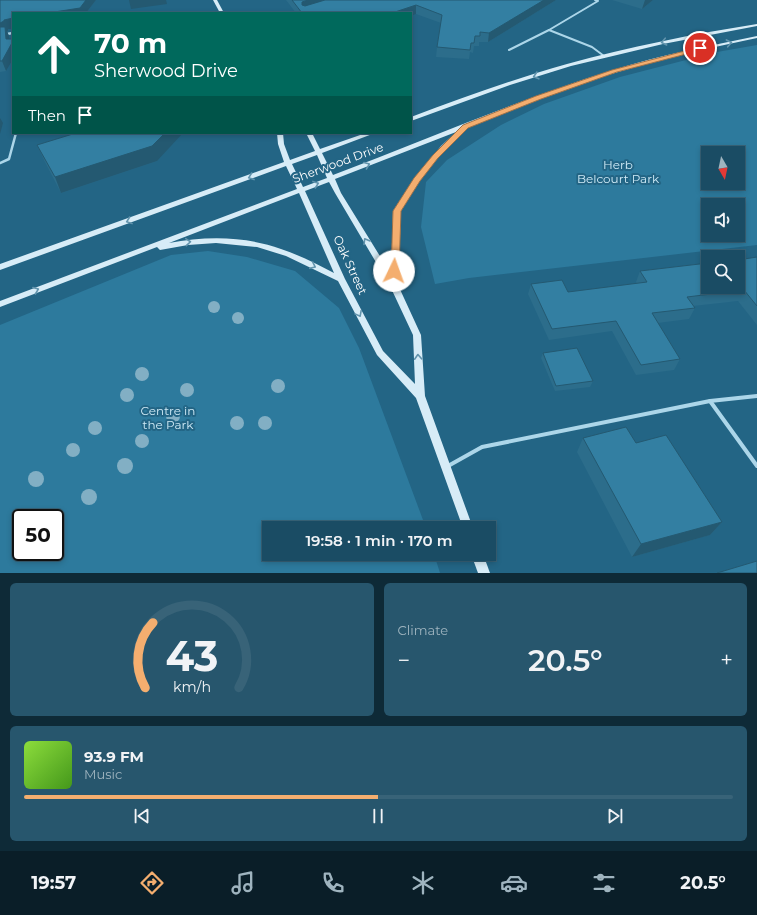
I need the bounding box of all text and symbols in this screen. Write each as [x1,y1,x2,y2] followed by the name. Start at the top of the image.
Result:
[94,26,167,60] text: 70 m
[28,28,80,80] icon: ahead
[683,31,717,65] pin
[689,37,711,59] icon: arrive
[660,38,667,46] one-way arrow
[726,39,732,47] one-way arrow
[94,60,238,82] text: Sherwood Drive
[533,71,540,80] one-way arrow
[74,104,96,126] icon: arrive
[28,106,66,125] text: Then
[290,139,385,186] street label: Sherwood Drive
[701,146,745,190] north arrow
[701,146,745,294] map controls
[577,157,660,186] park label: Herb Belcourt Park
[364,161,371,169] one-way arrow
[248,172,255,181] one-way arrow
[312,180,319,189] one-way arrow
[701,198,745,242] button: sound
[126,216,133,225] one-way arrow
[330,233,371,297] street label: Oak Street
[184,238,191,247] one-way arrow
[364,238,371,245] one-way arrow
[373,250,415,292] position arrow
[701,250,745,294] button: search
[309,261,316,269] one-way arrow
[33,286,40,294] one-way arrow
[355,310,362,317] one-way arrow
[414,354,423,360] one-way arrow
[141,403,195,432] park label: Centre in the Park
[12,509,64,561] speed limit sign: 50
[305,531,453,550] text: 19:58 · 1 min · 170 m
[398,622,448,638] text: Climate
[165,630,218,680] text: 43
[528,642,602,679] text: 20.5°
[398,647,410,674] text: −
[720,647,733,674] text: +
[173,677,211,695] text: km/h
[84,747,144,766] text: 93.9 FM
[84,766,122,782] text: Music
[131,805,153,827] icon: previous
[367,805,389,827] icon: pause
[604,805,626,827] icon: next
[138,869,166,897] icon: directions
[229,869,257,897] icon: music
[319,869,347,897] icon: phone
[409,869,437,897] icon: climate
[500,869,528,897] icon: car
[590,869,618,897] icon: filters
[31,872,76,894] text: 19:57
[680,872,726,894] text: 20.5°

